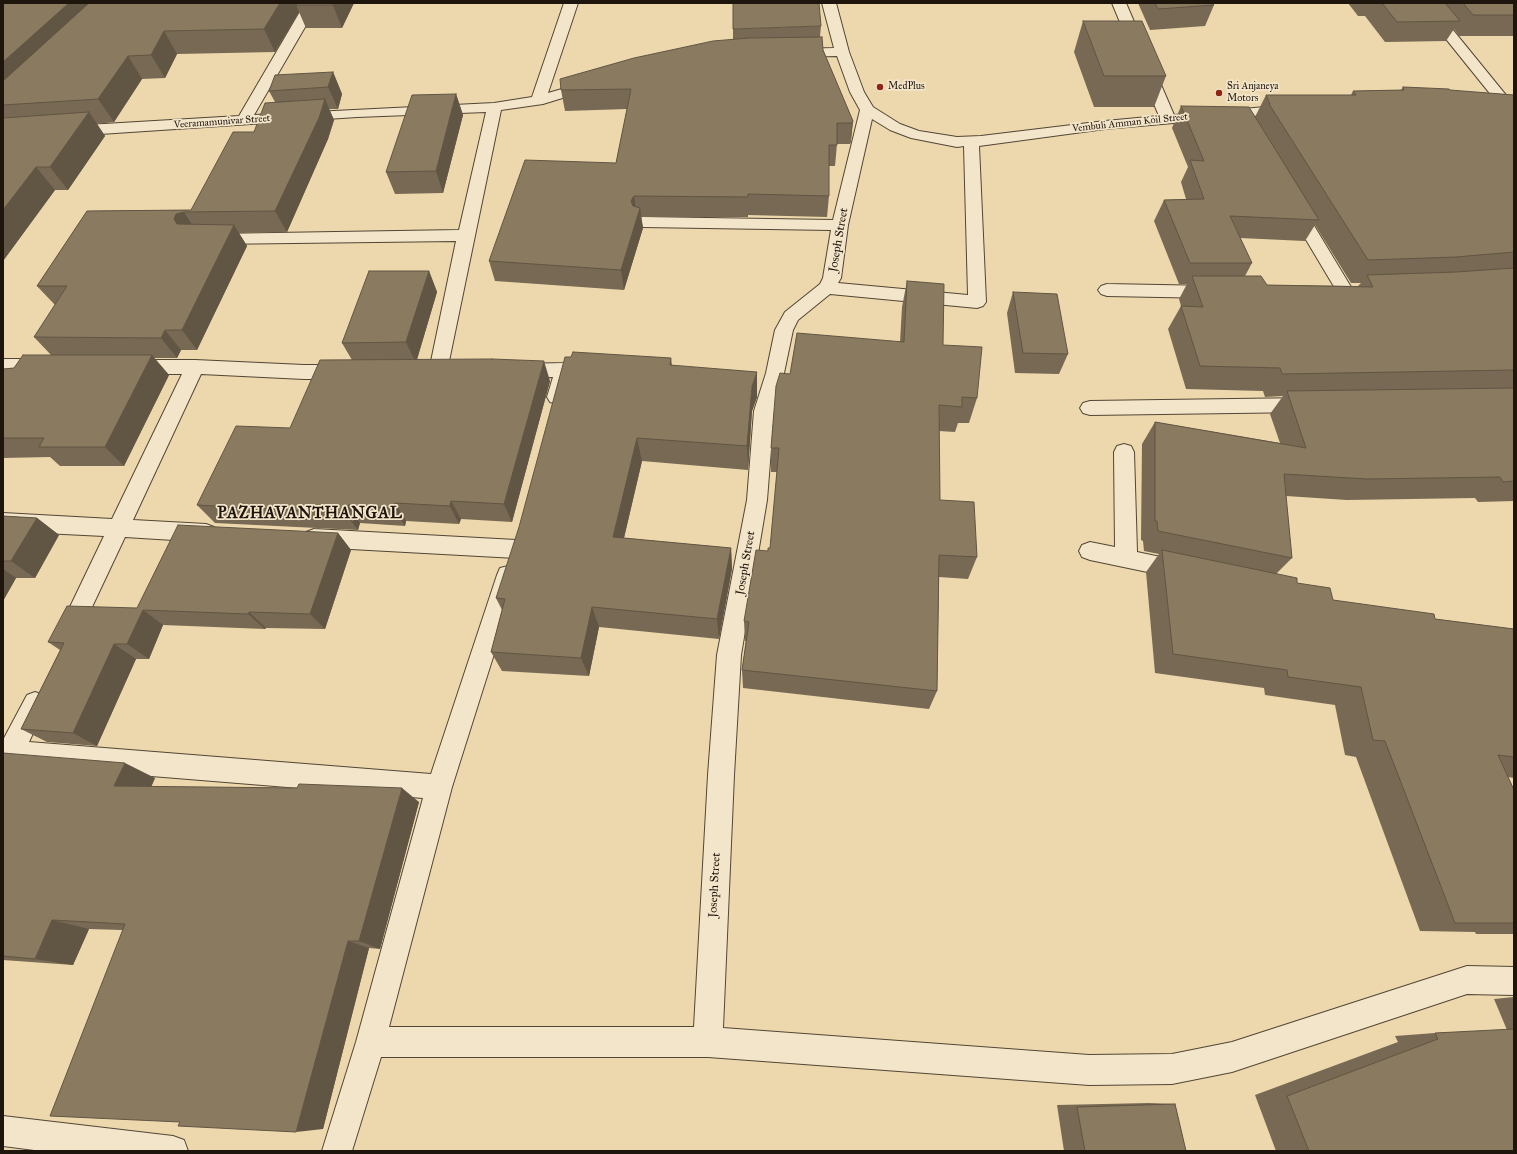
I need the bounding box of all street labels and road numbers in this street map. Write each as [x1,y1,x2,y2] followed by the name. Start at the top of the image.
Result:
[1072,111,1188,135] street label: Vembuli Amman Koil Street
[173,113,271,131] street label: Veeramamunivar Street
[826,207,852,273] street label: Joseph Street
[733,530,759,596] street label: Joseph Street
[706,852,724,918] street label: Joseph Street

